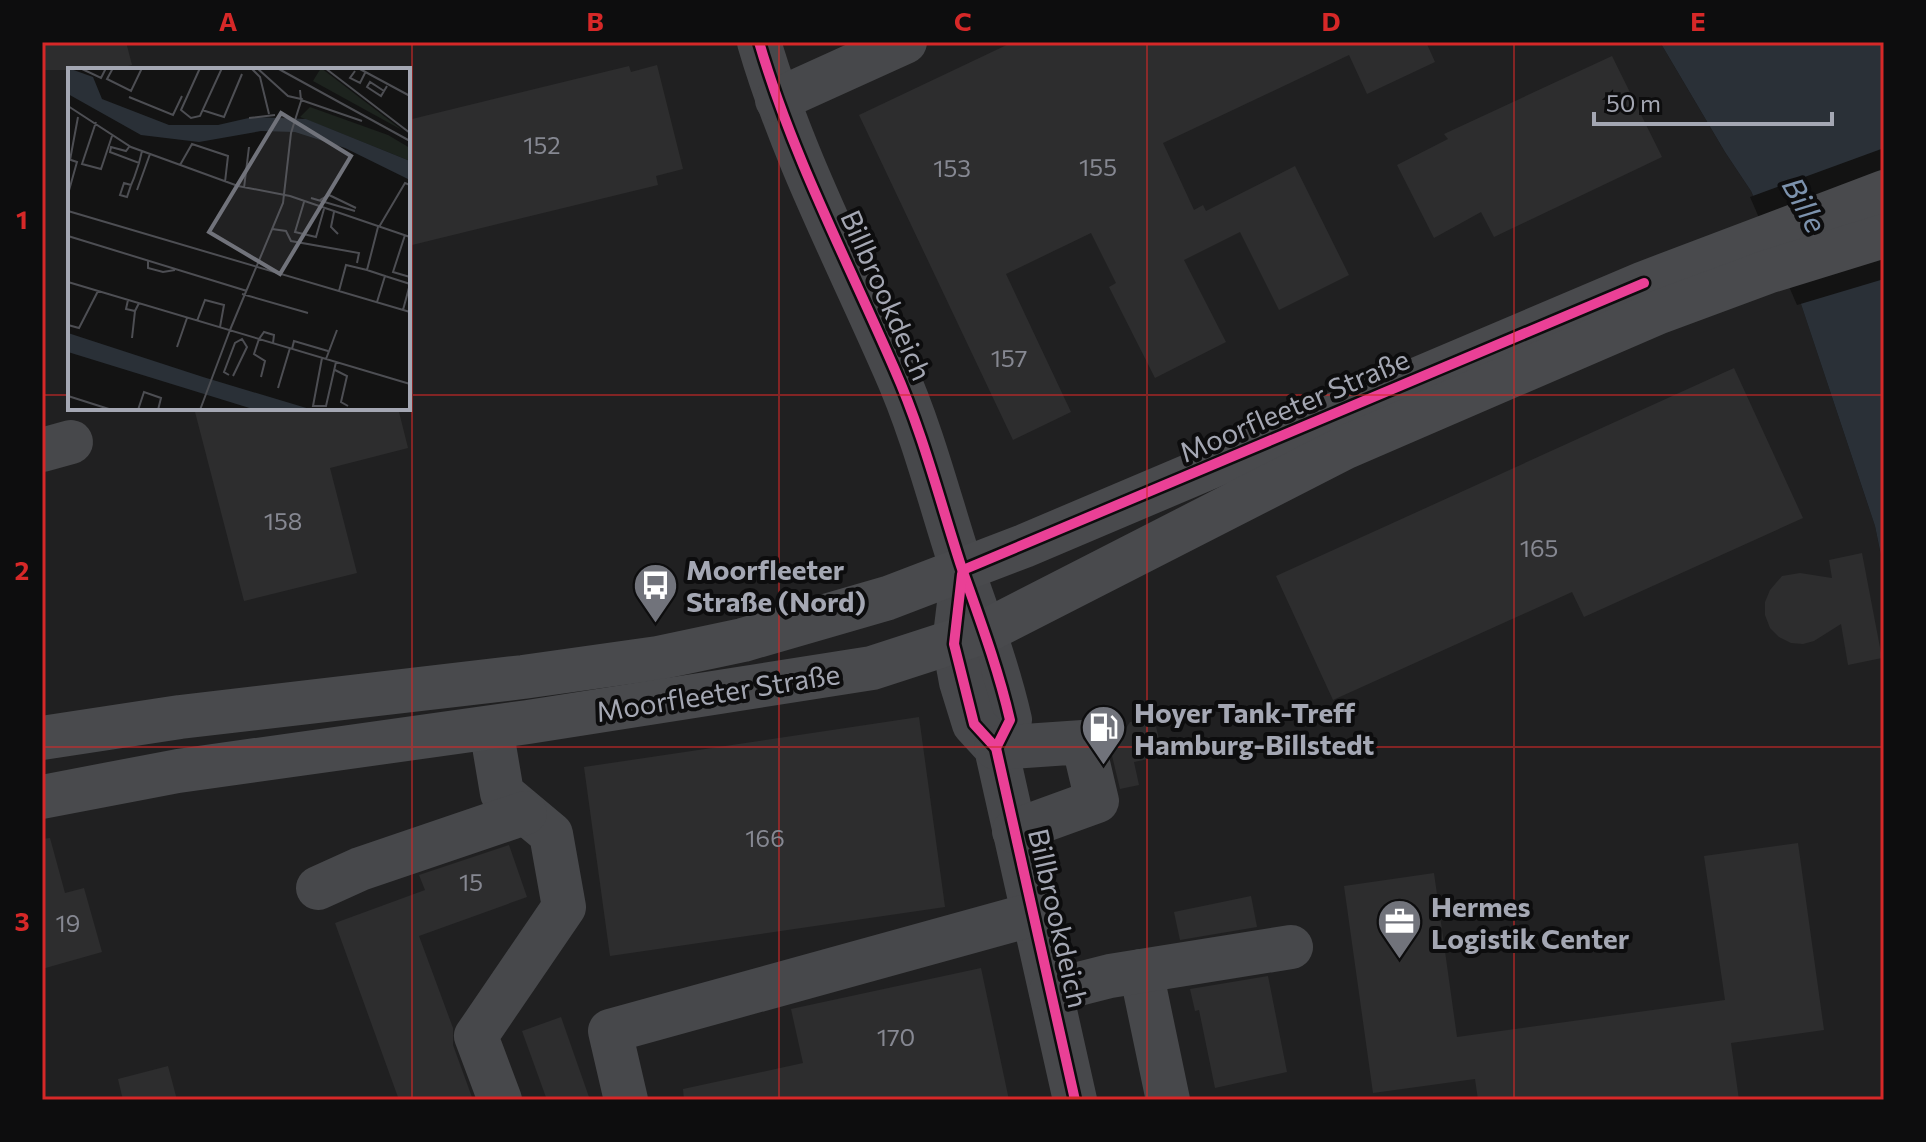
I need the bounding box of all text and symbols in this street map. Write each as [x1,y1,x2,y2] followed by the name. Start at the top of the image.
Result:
[219,5,238,36] text: A
[586,5,604,36] text: B
[954,5,972,36] text: C
[1321,5,1341,36] text: D
[1690,5,1706,36] text: E
[68,68,410,410] inset map
[1594,76,1832,126] scale bar
[1606,88,1661,117] text: 50 m
[523,130,561,159] house number: 152
[1079,152,1117,181] house number: 155
[933,153,971,182] house number: 153
[1776,170,1836,239] water label: Bille
[16,203,28,234] text: 1
[834,205,940,385] street label: Billbrookdeich
[1174,341,1414,469] street label: Moorfleeter Straße
[991,343,1027,372] house number: 157
[264,506,302,535] house number: 158
[1520,533,1558,562] house number: 165
[686,552,866,618] place label: Moorfleeter Straße (Nord)
[15,554,29,585] text: 2
[631,561,679,624] bus stop icon: Moorfleeter Straße (Nord)
[594,656,842,728] street label: Moorfleeter Straße
[1134,695,1375,761] place label: Hoyer Tank-Treff Hamburg-Billstedt
[1079,704,1127,767] fuel station icon: Hoyer Tank-Treff Hamburg-Billstedt
[745,823,785,852] house number: 166
[1022,825,1096,1011] street label: Billbrookdeich
[459,867,483,896] house number: 15
[1431,889,1630,955] place label: Hermes Logistik Center
[1376,898,1424,961] office icon: Hermes Logistik Center
[14,905,30,936] text: 3
[56,908,80,937] house number: 19
[877,1022,915,1051] house number: 170

